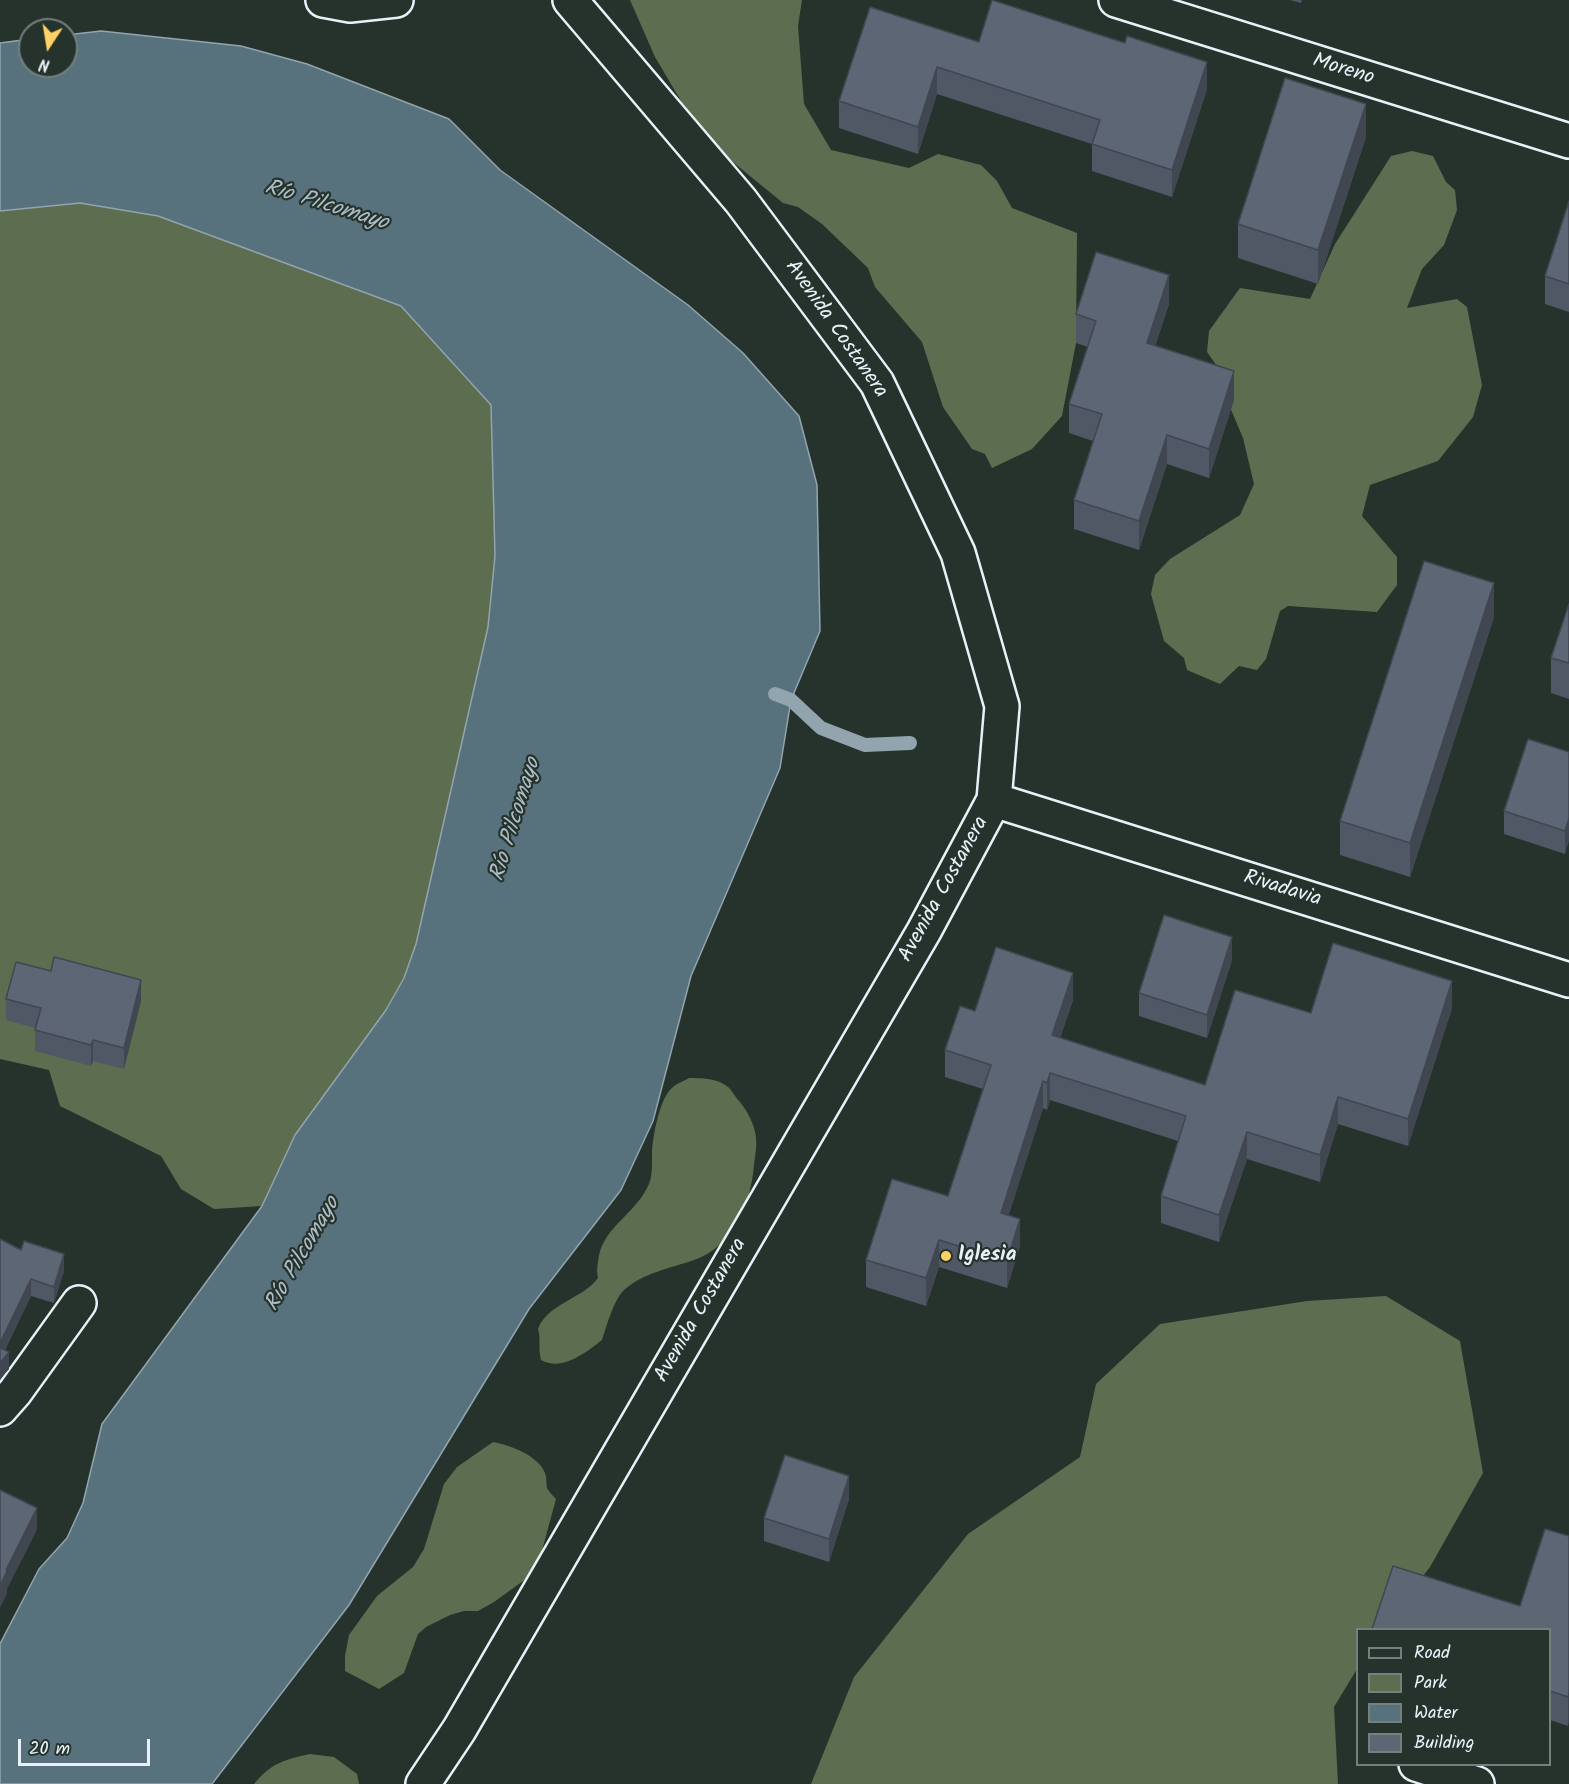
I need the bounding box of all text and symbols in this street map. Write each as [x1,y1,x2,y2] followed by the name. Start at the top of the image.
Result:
[18,18,78,78] north arrow
[1309,50,1377,92] street label: Moreno
[37,51,52,77] text: N
[261,176,391,238] water label: Río Pilcomayo
[778,256,892,404] street label: Avenida Costanera
[486,755,548,885] water label: Río Pilcomayo
[895,813,995,967] street label: Avenida Costanera
[1240,866,1324,914] street label: Rivadavia
[261,1193,347,1317] water label: Río Pilcomayo
[650,1234,754,1388] street label: Avenida Costanera
[958,1243,1016,1269] place label: Iglesia
[939,1249,953,1263] marker: Iglesia
[1356,1628,1551,1766] legend
[1414,1639,1450,1668] text: Road
[1414,1669,1447,1698] text: Park
[1414,1699,1458,1728] text: Water
[21,1727,153,1765] scale bar
[1414,1729,1474,1758] text: Building
[29,1735,70,1764] text: 20 m

